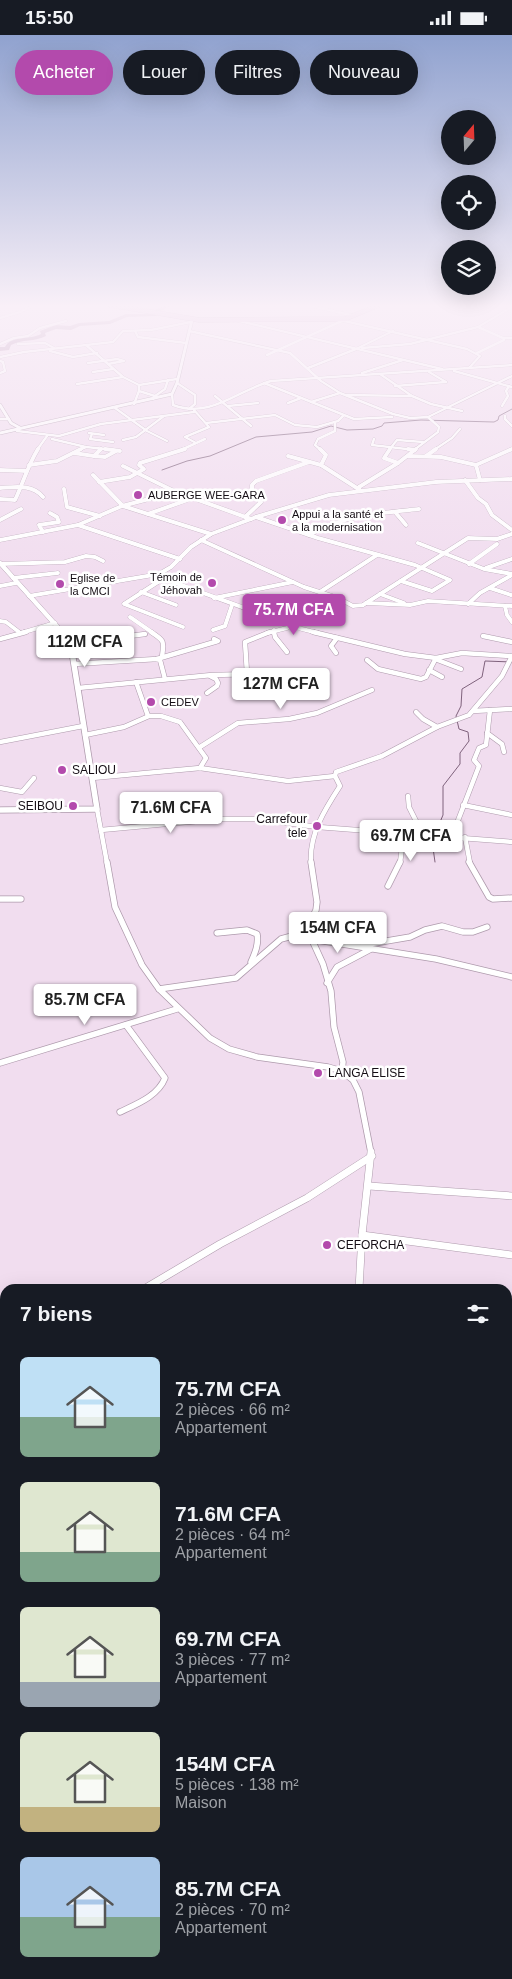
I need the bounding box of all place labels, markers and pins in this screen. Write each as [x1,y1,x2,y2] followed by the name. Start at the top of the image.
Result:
[132,489,144,501] marker: AUBERGE WEE-GARA
[148,489,265,501] place label: AUBERGE WEE-GARA
[292,508,383,533] place label: Appui a la santé et a la modernisation
[276,514,288,526] marker: Appui a la santé et a la modernisation
[150,571,202,596] place label: Témoin de Jéhovah
[70,572,115,597] place label: Eglise de la CMCI
[206,577,218,589] marker: Témoin de Jéhovah
[54,578,66,590] marker: Eglise de la CMCI
[237,593,351,636] pin: 75.7M CFA
[33,625,137,668] pin: 112M CFA
[229,667,333,710] pin: 127M CFA
[145,696,157,708] marker: CEDEV
[161,696,200,708] place label: CEDEV
[72,763,116,777] place label: SALIOU
[56,764,68,776] marker: SALIOU
[114,791,228,834] pin: 71.6M CFA
[18,799,63,813] place label: SEIBOU
[67,800,79,812] marker: SEIBOU
[256,812,307,840] place label: Carrefour tele
[354,819,468,862] pin: 69.7M CFA
[311,820,323,832] marker: Carrefour tele
[286,911,390,954] pin: 154M CFA
[28,983,142,1026] pin: 85.7M CFA
[328,1066,405,1080] place label: LANGA ELISE
[312,1067,324,1079] marker: LANGA ELISE
[337,1238,404,1252] place label: CEFORCHA
[321,1239,333,1251] marker: CEFORCHA

